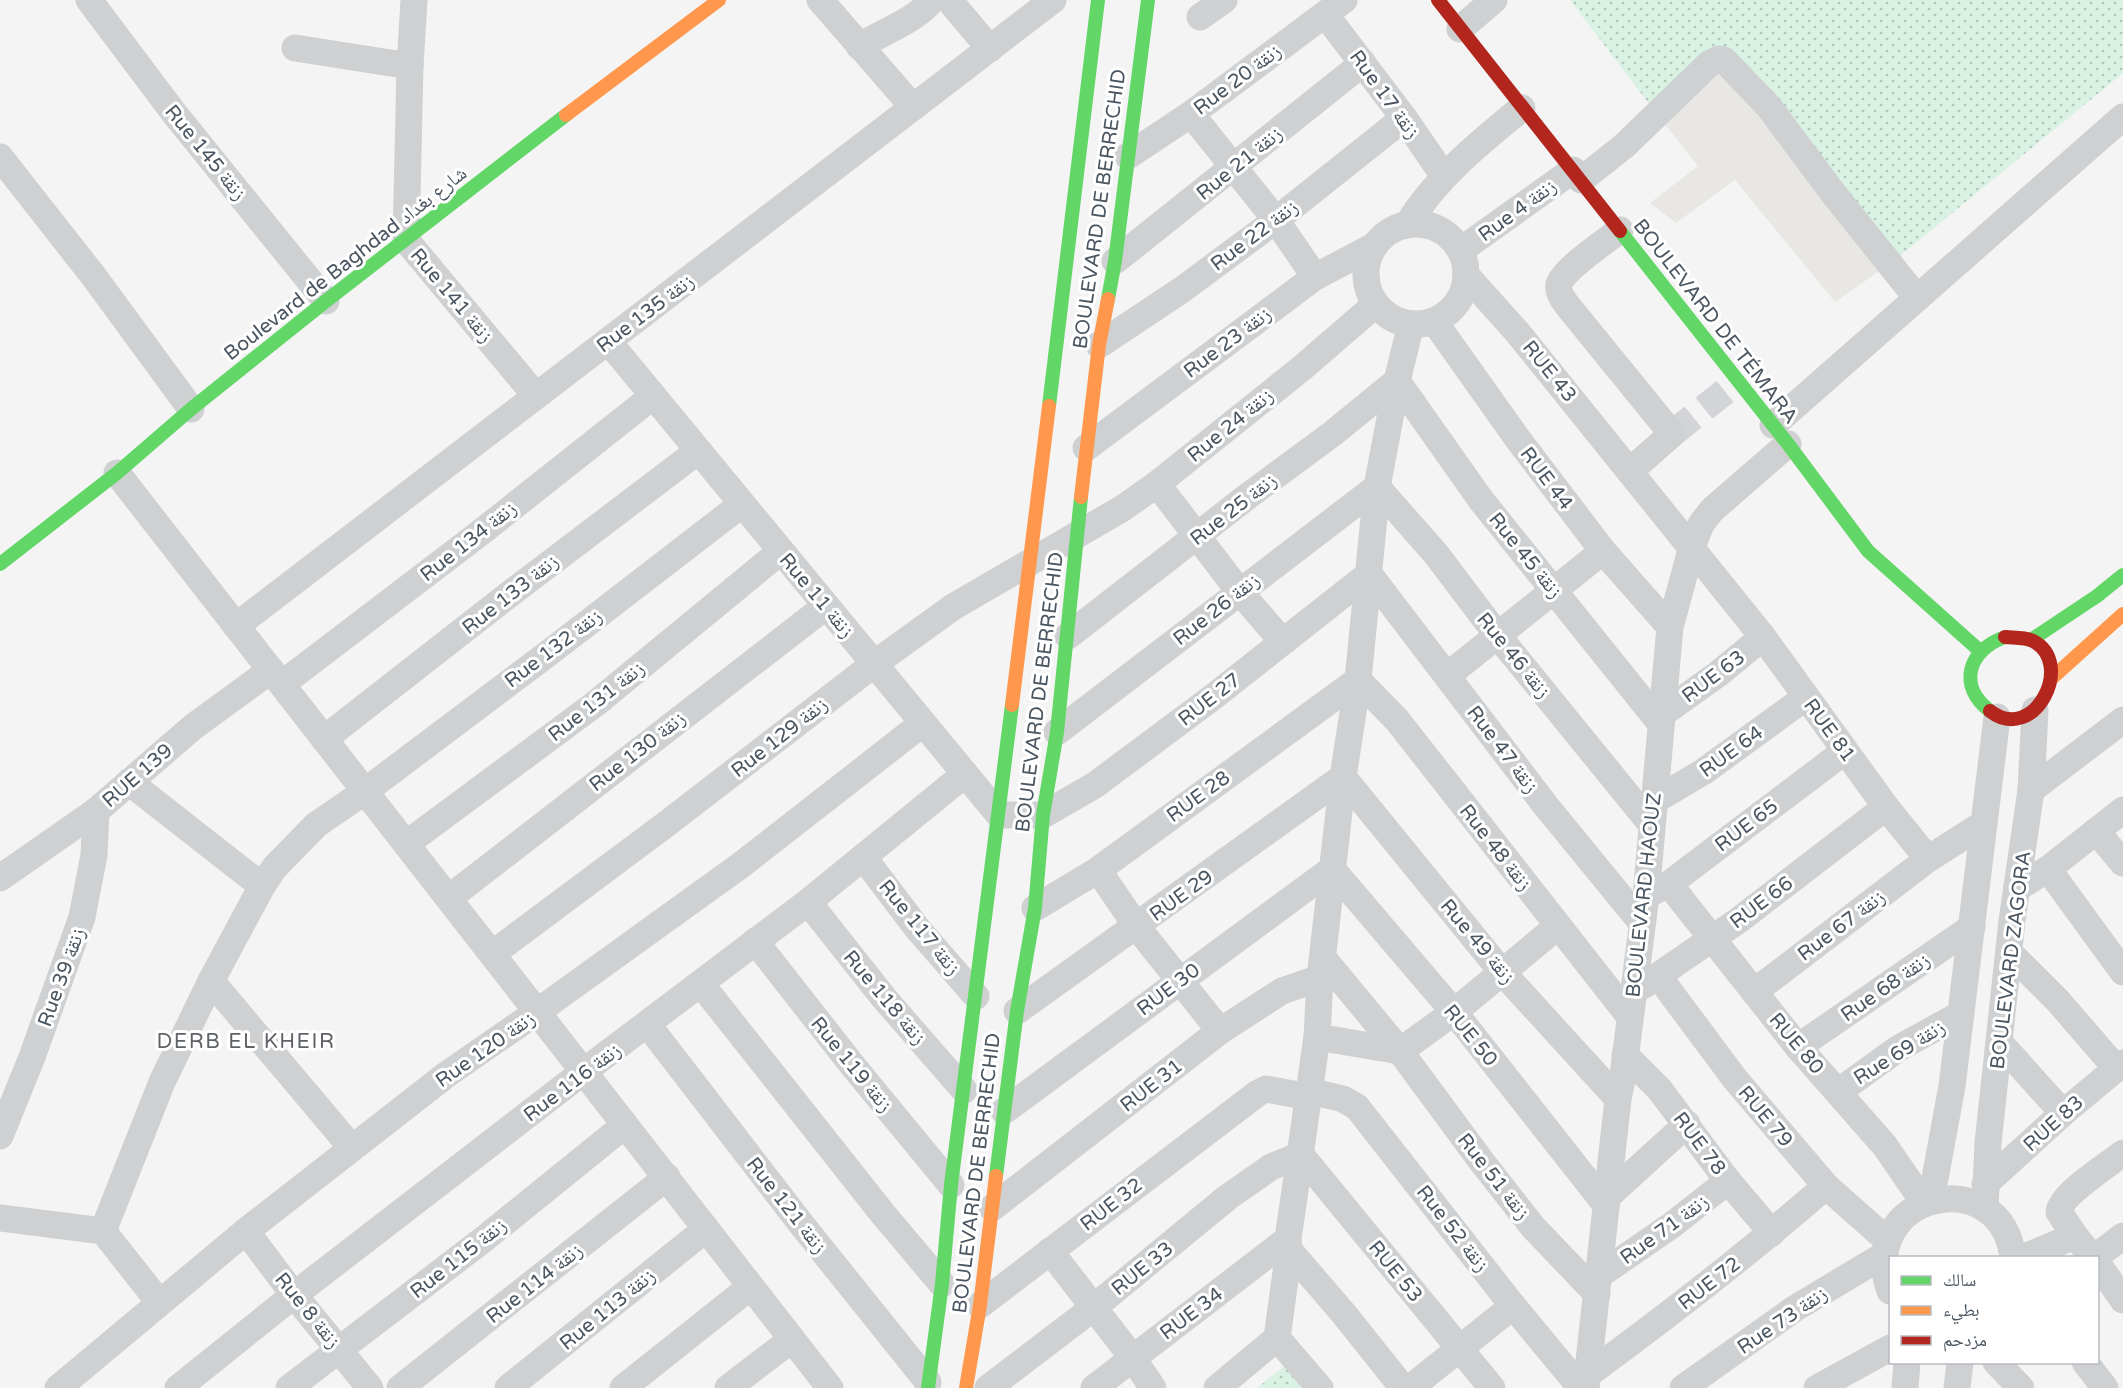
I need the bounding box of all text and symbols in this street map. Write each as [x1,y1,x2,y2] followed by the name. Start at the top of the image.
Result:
[1189,39,1286,120] street label: Rue 20 زنقة
[1344,46,1424,143] street label: Rue 17 زنقة
[1068,68,1132,351] street label: BOULEVARD DE BERRECHID
[159,100,251,205] street label: Rue 145 زنقة
[1192,122,1287,206] street label: Rue 21 زنقة
[219,162,472,366] street label: Boulevard de Baghdad شارع بغداد
[1474,174,1561,247] street label: Rue 4 زنقة
[1206,195,1303,276] street label: Rue 22 زنقة
[1628,214,1803,429] street label: BOULEVARD DE TÉMARA
[405,244,498,348] street label: Rue 141 زنقة
[592,269,699,358] street label: Rue 135 زنقة
[1179,302,1276,383] street label: Rue 23 زنقة
[1517,336,1581,407] street label: RUE 43
[1183,384,1278,468] street label: Rue 24 زنقة
[1515,442,1578,515] street label: RUE 44
[1186,469,1282,551] street label: Rue 25 زنقة
[416,497,522,587] street label: Rue 134 زنقة
[1483,508,1567,603] street label: Rue 45 زنقة
[774,548,859,643] street label: Rue 11 زنقة
[458,550,564,640] street label: Rue 133 زنقة
[1011,551,1069,834] street label: BOULEVARD DE BERRECHID
[1169,569,1265,651] street label: Rue 26 زنقة
[500,604,607,693] street label: Rue 132 زنقة
[1471,608,1555,703] street label: Rue 46 زنقة
[1677,645,1750,708] street label: RUE 63
[544,657,650,747] street label: Rue 131 زنقة
[1174,668,1246,732] street label: RUE 27
[727,693,833,783] street label: Rue 129 زنقة
[1798,694,1860,767] street label: RUE 81
[1462,701,1543,798] street label: Rue 47 زنقة
[585,707,691,797] street label: Rue 130 زنقة
[1695,721,1768,783] street label: RUE 64
[98,739,178,813] street label: RUE 139
[1162,766,1235,828] street label: RUE 28
[1621,791,1667,999] street label: BOULEVARD HAOUZ
[1710,794,1783,857] street label: RUE 65
[1454,800,1536,896] street label: Rue 48 زنقة
[1986,850,2036,1071] street label: BOULEVARD ZAGORA
[1145,865,1218,927] street label: RUE 29
[1725,871,1798,934] street label: RUE 66
[873,875,965,980] street label: Rue 117 زنقة
[1793,885,1890,966] street label: Rue 67 زنقة
[1435,894,1520,989] street label: Rue 49 زنقة
[33,925,91,1030] street label: Rue 39 زنقة
[838,946,931,1050] street label: Rue 118 زنقة
[1836,948,1935,1027] street label: Rue 68 زنقة
[1132,958,1205,1021] street label: RUE 30
[1438,1000,1502,1071] street label: RUE 50
[431,1007,540,1093] street label: Rue 120 زنقة
[1764,1008,1829,1079] street label: RUE 80
[805,1012,897,1117] street label: Rue 119 زنقة
[1849,1015,1950,1090] street label: Rue 69 زنقة
[157,1029,335,1054] district label: DERB EL KHEIR
[948,1032,1006,1315] street label: BOULEVARD DE BERRECHID
[519,1038,626,1127] street label: Rue 116 زنقة
[1116,1054,1188,1118] street label: RUE 31
[1733,1081,1798,1152] street label: RUE 79
[2019,1091,2089,1157] street label: RUE 83
[1668,1107,1731,1180] street label: RUE 78
[1452,1129,1534,1225] street label: Rue 51 زنقة
[741,1153,831,1259] street label: Rue 121 زنقة
[1076,1173,1148,1237] street label: RUE 32
[1411,1181,1493,1277] street label: Rue 52 زنقة
[1616,1190,1713,1270] street label: Rue 71 زنقة
[406,1214,512,1304] street label: Rue 115 زنقة
[1363,1236,1427,1307] street label: RUE 53
[1107,1237,1178,1301] street label: RUE 33
[482,1239,588,1329] street label: Rue 114 زنقة
[1674,1252,1746,1316] street label: RUE 72
[1889,1256,2099,1364] legend
[555,1264,660,1356] street label: Rue 113 زنقة
[269,1268,345,1353] street label: Rue 8 زنقة
[1943,1269,1976,1291] text: سالك
[1155,1282,1228,1345] street label: RUE 34
[1733,1282,1832,1360] street label: Rue 73 زنقة
[1943,1299,1980,1325] text: بطيء
[1943,1329,1987,1352] text: مزدحم

